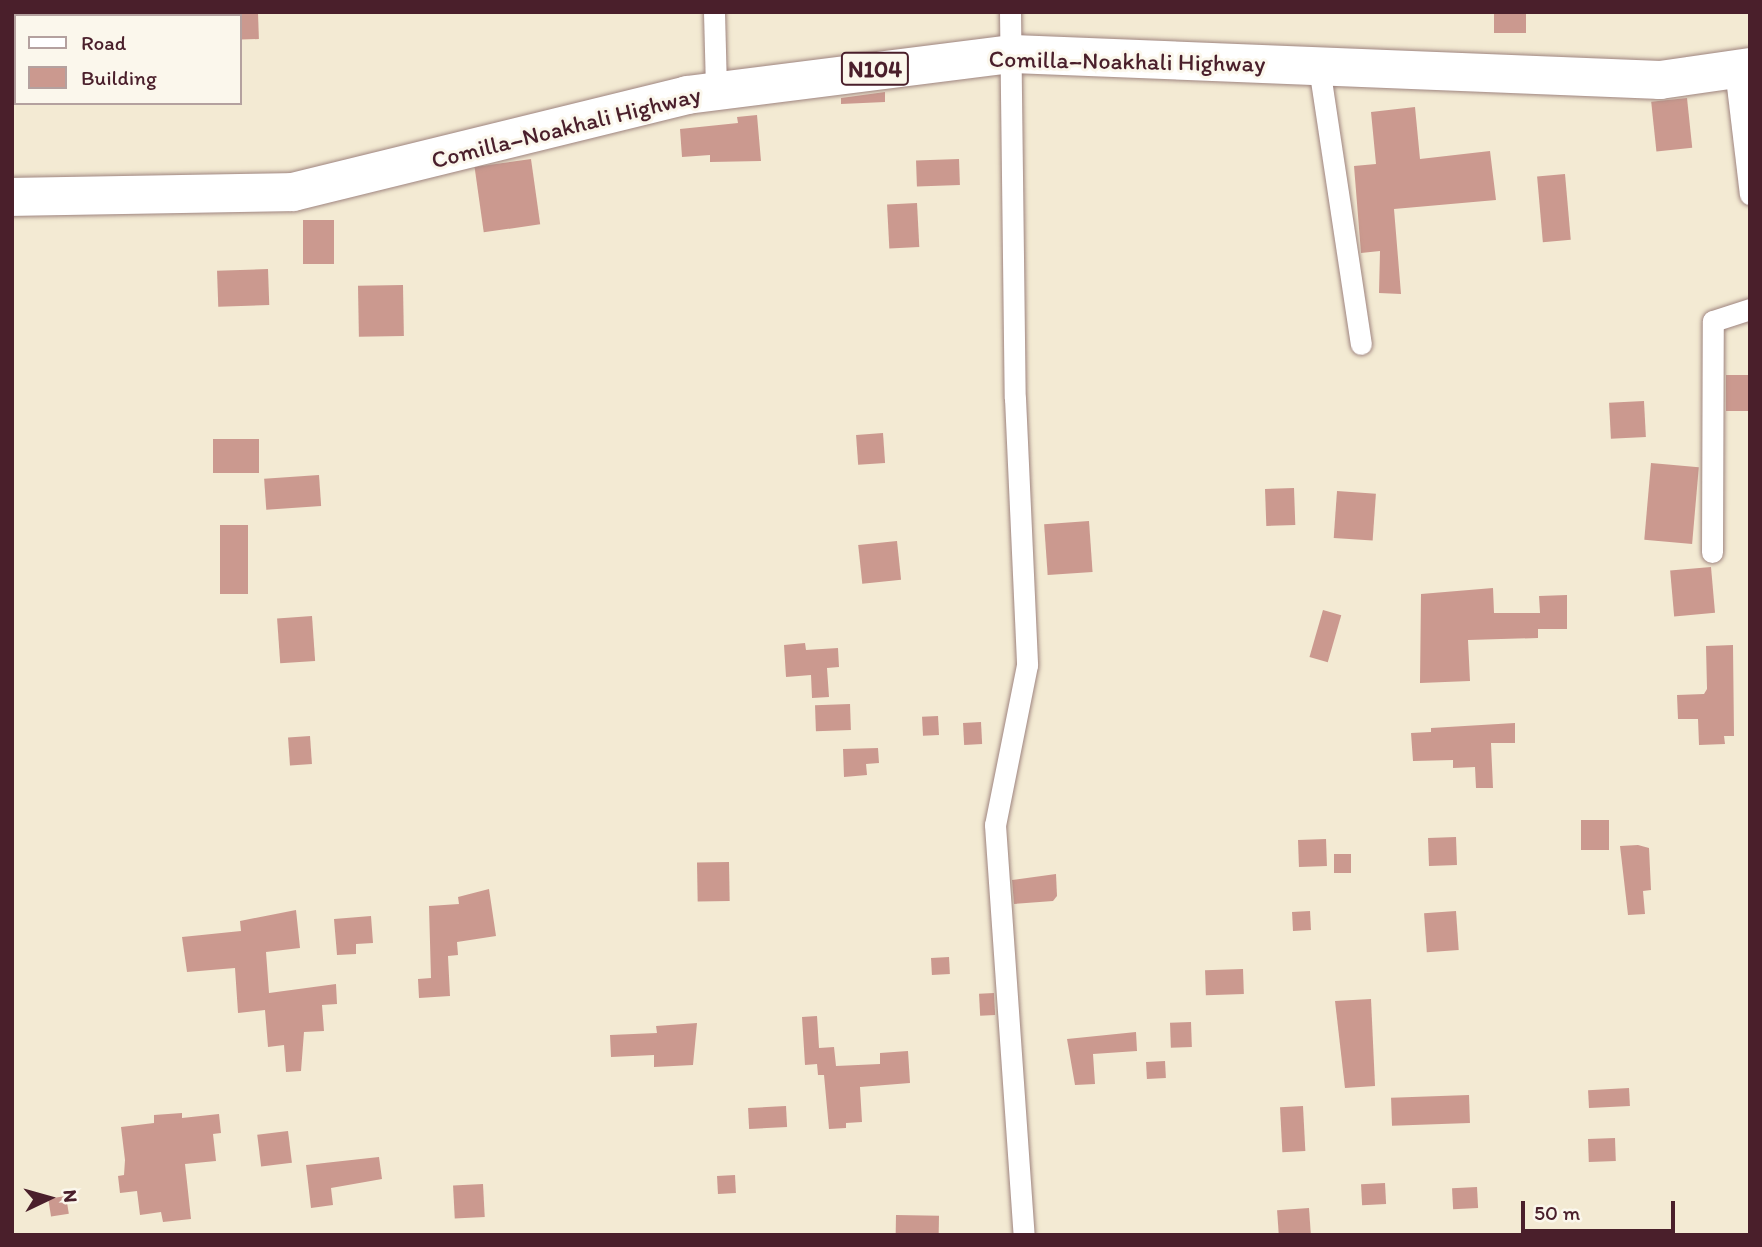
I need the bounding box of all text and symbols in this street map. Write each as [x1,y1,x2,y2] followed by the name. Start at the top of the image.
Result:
[14,14,242,105] legend
[81,30,126,55] text: Road
[989,44,1265,78] street label: Comilla–Noakhali Highway
[840,50,910,88] road number: N104
[81,65,157,90] text: Building
[429,80,703,174] street label: Comilla–Noakhali Highway
[14,1163,84,1233] north arrow
[1524,1188,1678,1232] scale bar
[58,1189,82,1204] text: N
[1534,1200,1580,1225] text: 50 m

